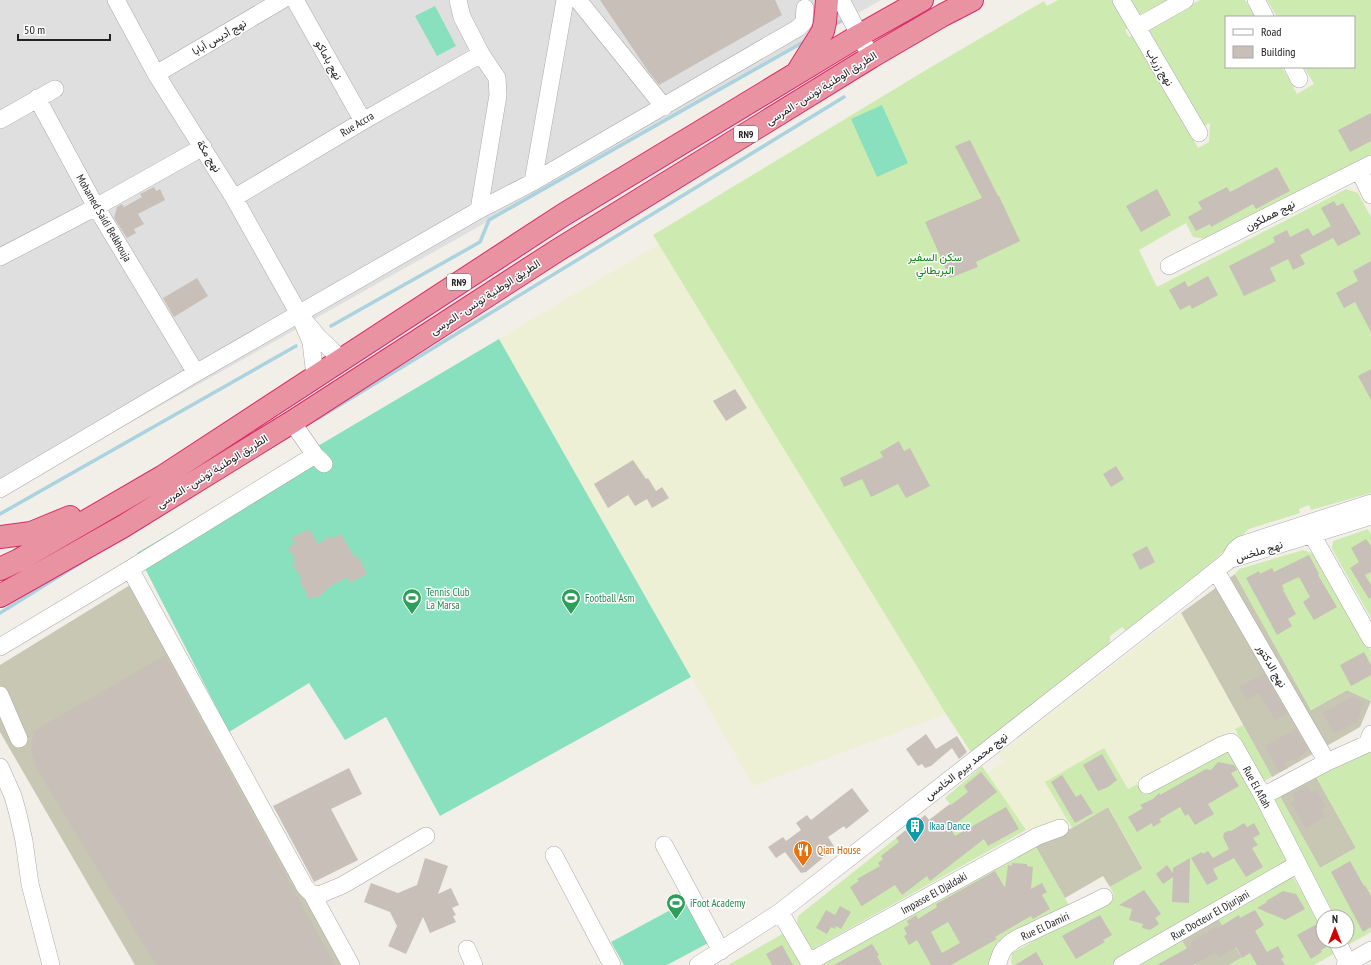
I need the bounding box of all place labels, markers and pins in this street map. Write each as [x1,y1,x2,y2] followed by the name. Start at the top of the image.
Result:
[426,585,470,612] place label: Tennis Club La Marsa
[401,587,423,615] sports icon: Tennis Club La Marsa
[560,587,582,615] sports icon: Football Asm
[585,591,635,605] place label: Football Asm
[904,815,926,843] building icon: Ikaa Dance
[929,819,971,833] place label: Ikaa Dance
[792,839,814,867] restaurant icon: Qian House
[817,843,861,857] place label: Qian House
[665,892,687,920] sports icon: iFoot Academy
[690,896,746,910] place label: iFoot Academy

